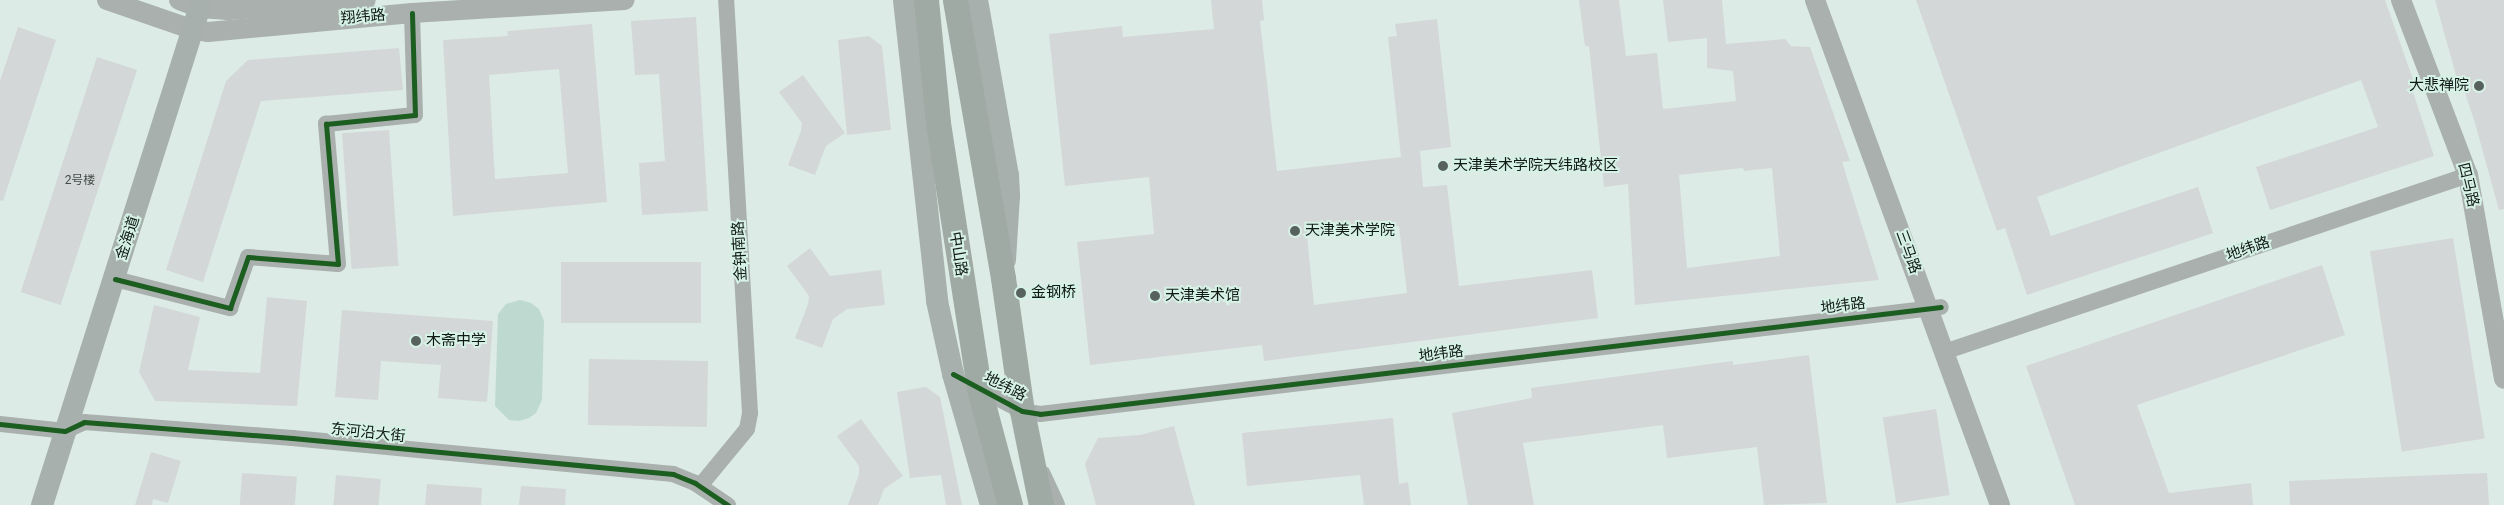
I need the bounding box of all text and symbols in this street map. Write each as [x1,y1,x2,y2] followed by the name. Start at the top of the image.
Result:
[340,6,386,28] street label: 翔纬路
[2409,77,2469,95] place label: 大悲禅院
[2473,80,2485,92] marker: 大悲禅院
[1453,157,1618,175] place label: 天津美术学院天纬路校区
[1437,160,1449,172] marker: 天津美术学院天纬路校区
[2454,161,2482,209] street label: 四马路
[65,174,95,188] house number: 2号楼
[112,214,144,262] street label: 金海道
[729,221,751,281] street label: 金钟南路
[1305,222,1395,240] place label: 天津美术学院
[1289,225,1301,237] marker: 天津美术学院
[1892,228,1924,276] street label: 三马路
[946,230,970,278] street label: 中山路
[2224,233,2272,265] street label: 地纬路
[1031,284,1076,302] place label: 金钢桥
[1015,287,1027,299] marker: 金钢桥
[1165,287,1240,305] place label: 天津美术馆
[1149,290,1161,302] marker: 天津美术馆
[1820,294,1866,318] street label: 地纬路
[426,332,486,350] place label: 木斋中学
[410,335,422,347] marker: 木斋中学
[1418,342,1464,366] street label: 地纬路
[981,369,1029,405] street label: 地纬路
[330,420,406,446] street label: 东河沿大街

